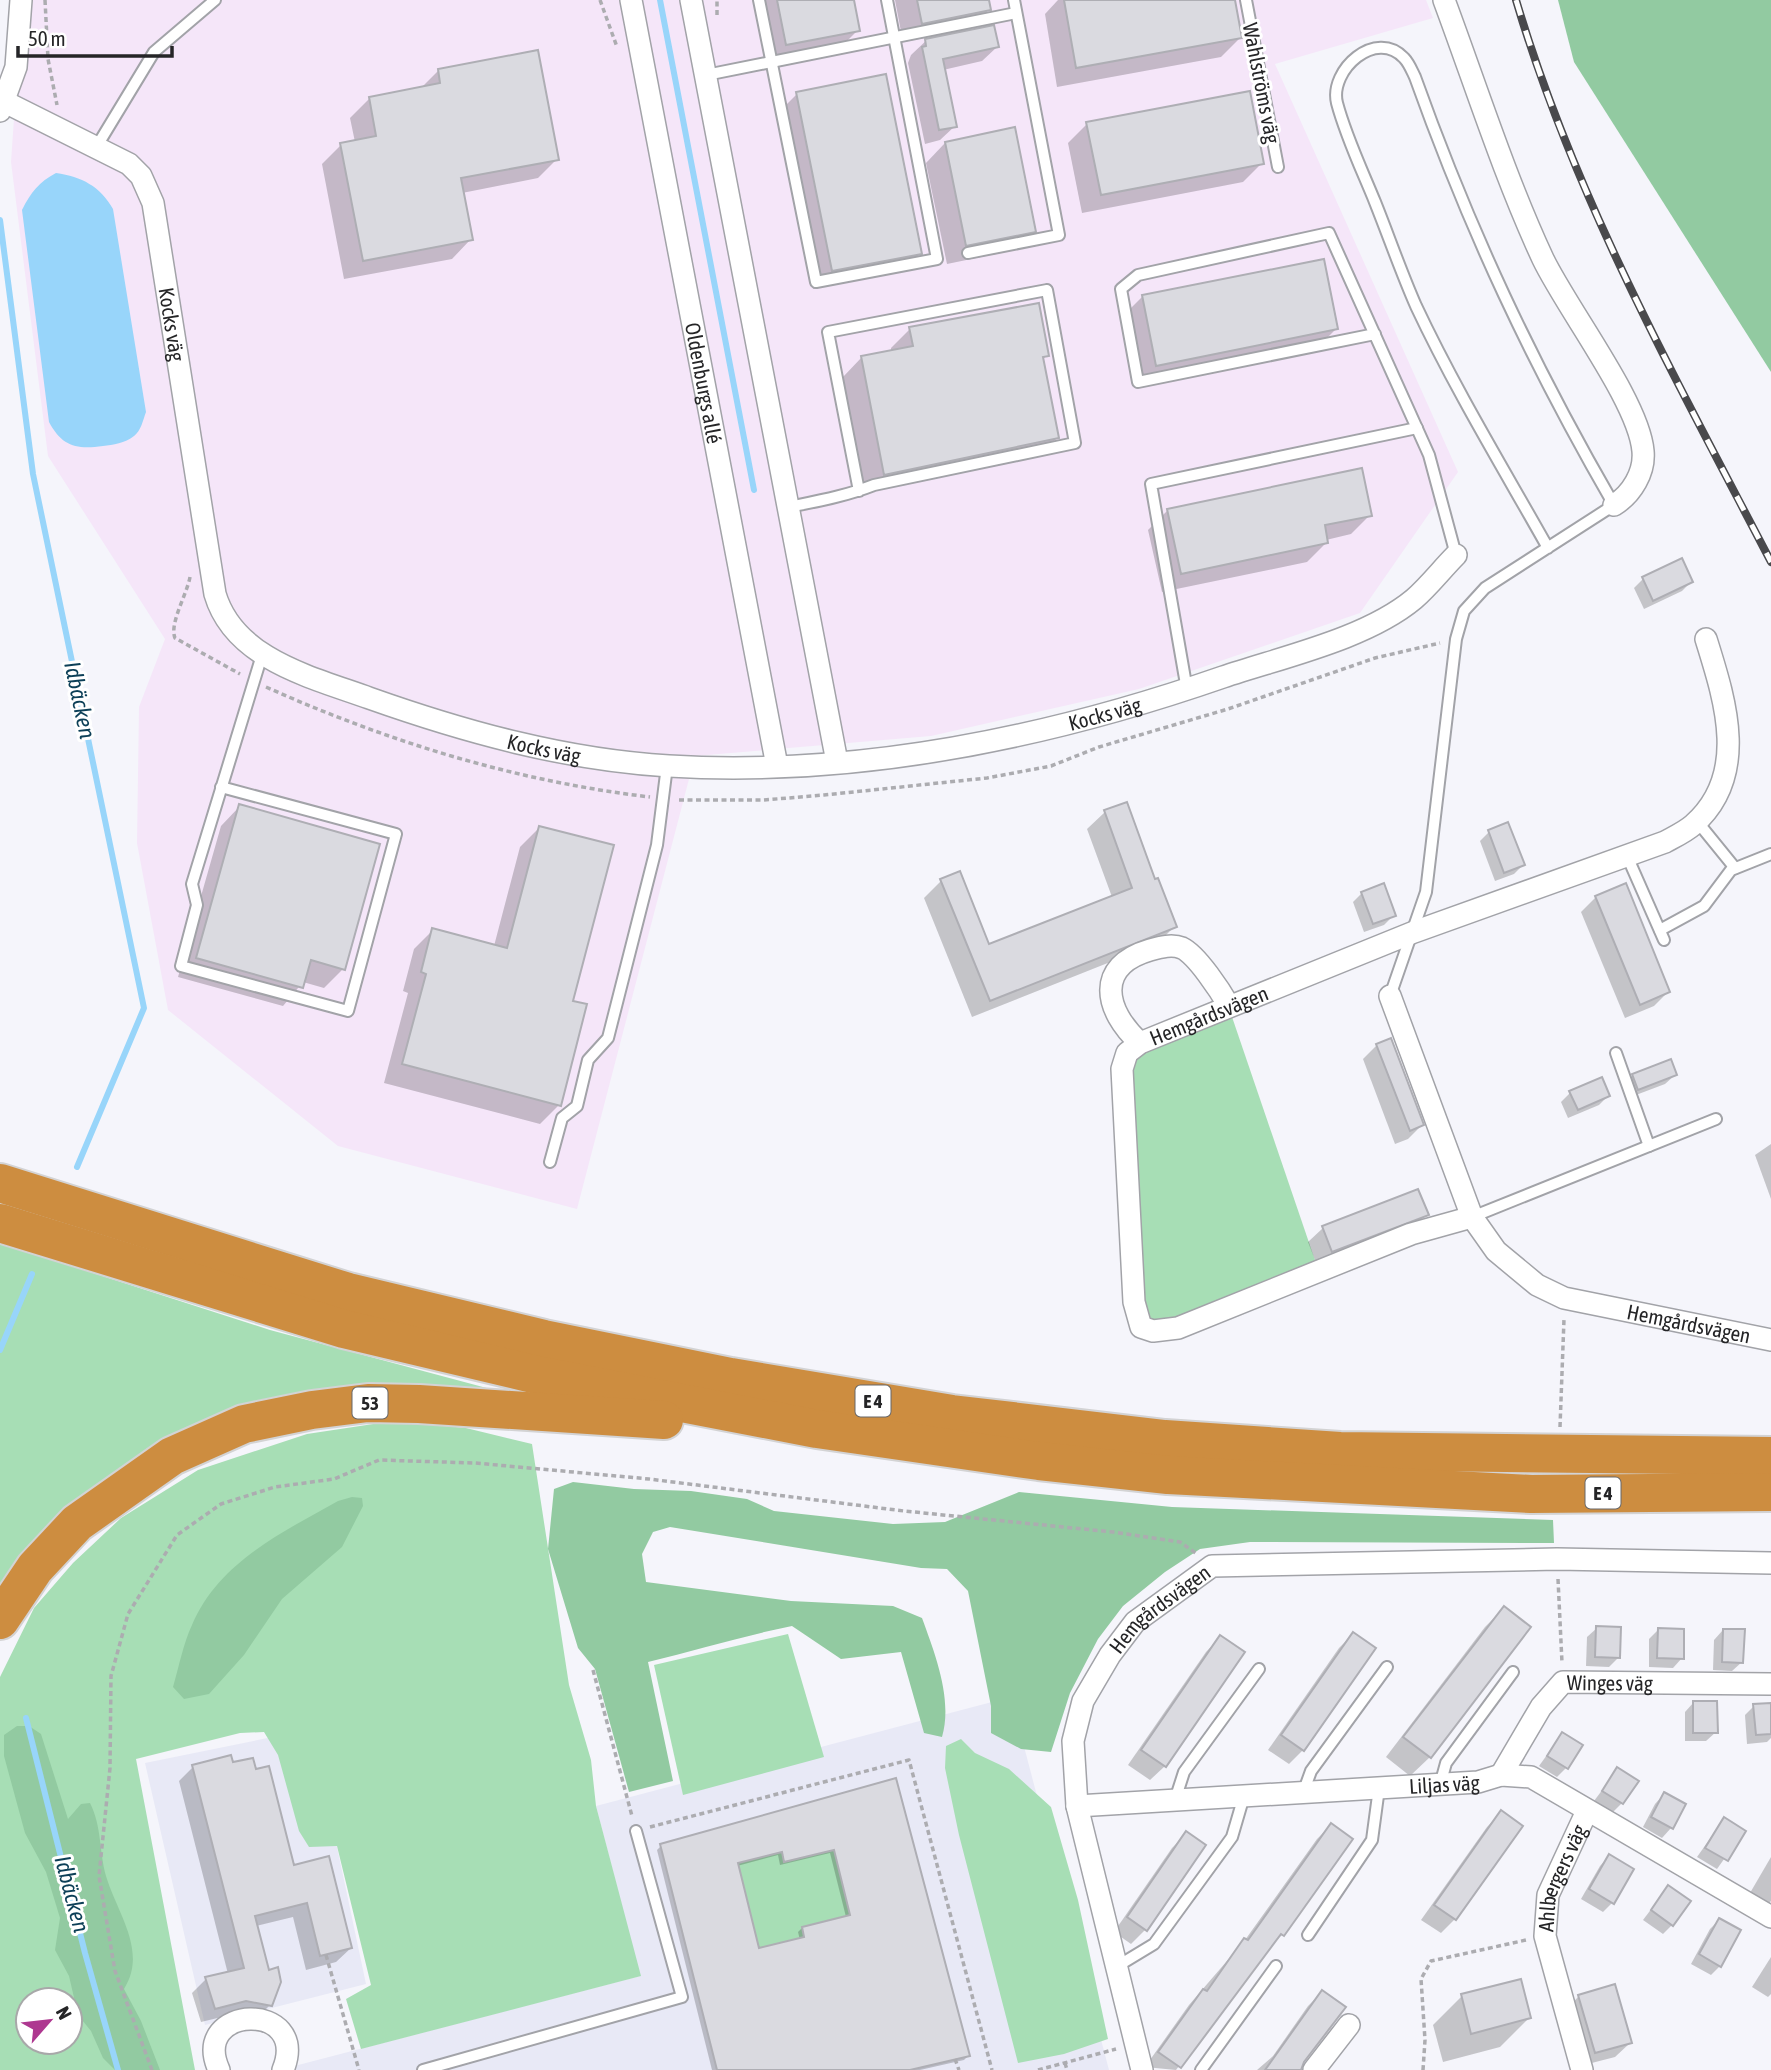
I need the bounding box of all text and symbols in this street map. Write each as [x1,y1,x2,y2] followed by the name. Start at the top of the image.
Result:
[18,14,172,58] scale bar
[1239,21,1285,145] street label: Wahlströms väg
[28,26,66,50] text: 50 m
[155,286,190,363] street label: Kocks väg
[681,321,727,446] street label: Oldenburgs allé
[59,659,101,741] water label: Idbäcken
[1066,692,1144,735] street label: Kocks väg
[505,729,583,768] street label: Kocks väg
[1146,980,1271,1050] street label: Hemgårdsvägen
[1625,1299,1753,1348] street label: Hemgårdsvägen
[856,1386,890,1416] road number: E 4
[352,1387,388,1418] road number: 53
[1586,1478,1620,1508] road number: E 4
[1104,1560,1215,1658] street label: Hemgårdsvägen
[1567,1670,1653,1695] street label: Winges väg
[1408,1770,1480,1798] street label: Liljas väg
[1533,1821,1591,1932] street label: Ahlbergers väg
[49,1853,95,1935] water label: Idbäcken
[14,1986,84,2056] north arrow
[52,2003,76,2023] text: N

